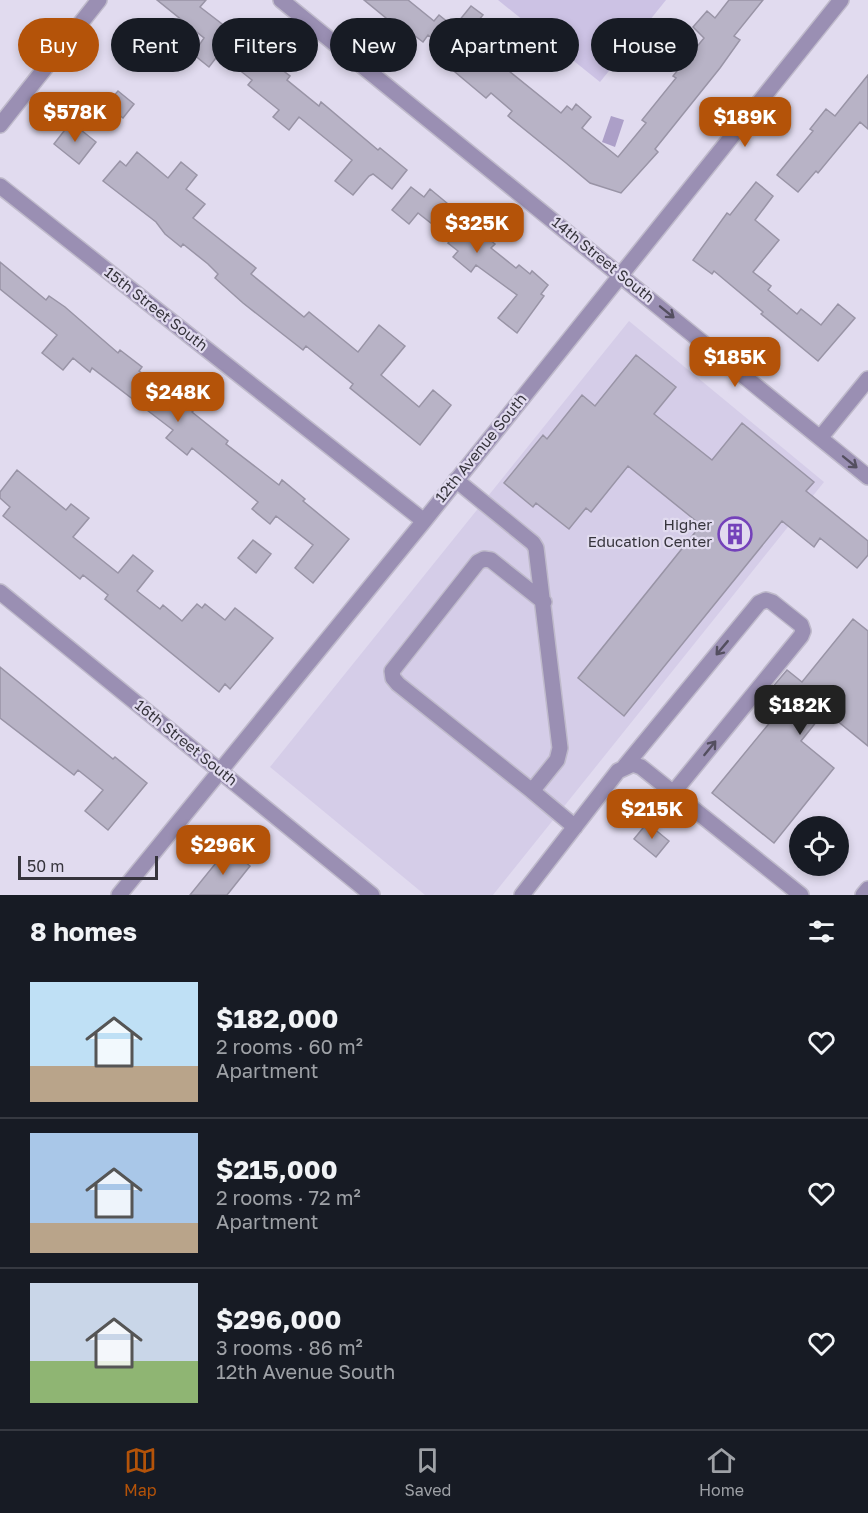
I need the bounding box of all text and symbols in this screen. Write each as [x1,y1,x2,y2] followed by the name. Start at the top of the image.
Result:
[18,18,99,72] chip: Buy
[111,18,200,72] chip: Rent
[212,18,318,72] chip: Filters
[330,18,417,72] chip: New
[429,18,579,72] chip: Apartment
[591,18,698,72] chip: House
[33,92,117,143] pin: $578K
[703,97,787,148] pin: $189K
[43,99,107,123] text: $578K
[713,104,777,128] text: $189K
[435,203,519,254] pin: $325K
[445,210,509,234] text: $325K
[549,212,658,306] street label: 14th Street South
[101,262,212,354] street label: 15th Street South
[659,305,674,319] one-way arrow
[693,337,777,388] pin: $185K
[703,344,767,368] text: $185K
[136,372,220,423] pin: $248K
[145,379,211,403] text: $248K
[431,389,530,505] street label: 12th Avenue South
[842,456,858,469] one-way arrow
[588,515,712,550] place label: Higher Education Center
[717,516,753,552] building icon: Higher Education Center
[715,640,729,655] one-way arrow
[758,685,842,736] pin: $182K
[768,692,832,716] text: $182K
[132,695,241,789] street label: 16th Street South
[704,740,717,756] one-way arrow
[610,789,694,840] pin: $215K
[621,796,683,820] text: $215K
[789,816,849,876] map controls
[789,816,849,876] button: locate
[181,825,265,876] pin: $296K
[190,832,256,856] text: $296K
[18,853,158,880] scale bar
[27,856,64,876] text: 50 m
[805,915,838,948] icon: filters
[30,916,137,947] text: 8 homes
[216,1003,338,1034] text: $182,000
[78,1006,150,1078] icon: home
[805,1026,838,1059] icon: heart
[216,1034,363,1058] text: 2 rooms · 60 m²
[216,1058,319,1082] text: Apartment
[216,1154,338,1185] text: $215,000
[78,1157,150,1229] icon: home
[805,1177,838,1210] icon: heart
[216,1185,361,1209] text: 2 rooms · 72 m²
[216,1209,319,1233] text: Apartment
[216,1304,341,1335] text: $296,000
[78,1307,150,1379] icon: home
[805,1327,838,1360] icon: heart
[216,1335,363,1359] text: 3 rooms · 86 m²
[216,1359,395,1383] text: 12th Avenue South
[124,1444,157,1500] tab: Map
[405,1444,451,1500] tab: Saved
[699,1444,744,1500] tab: Home

